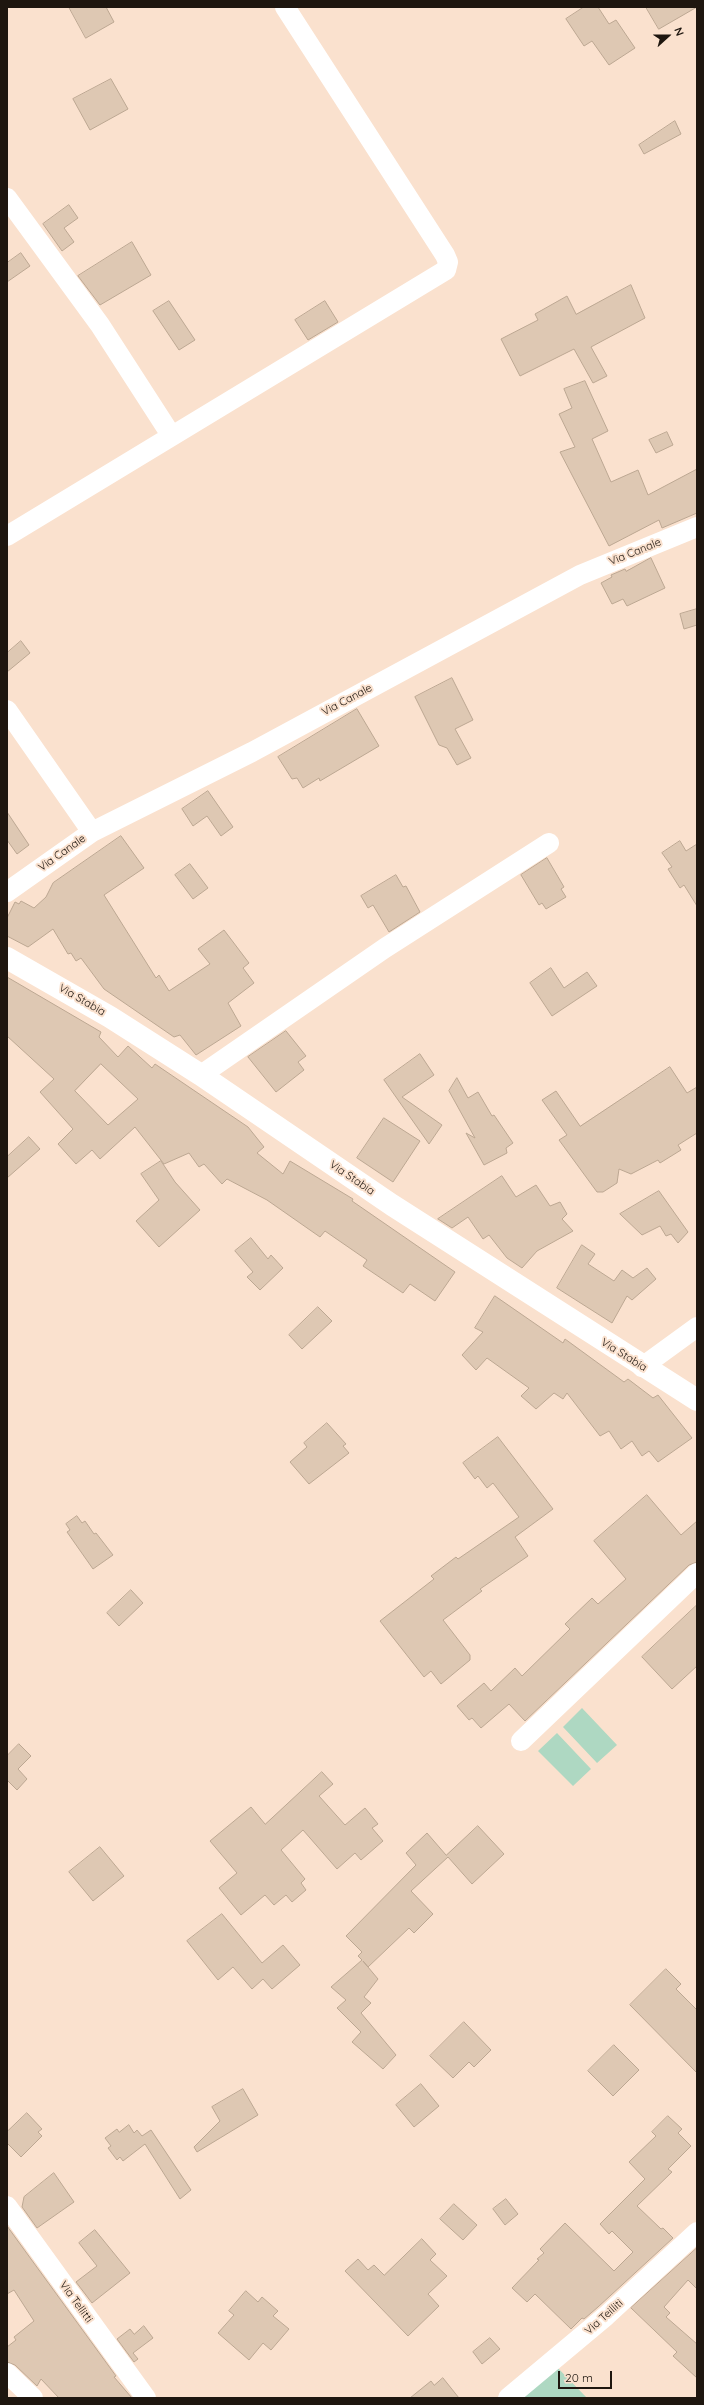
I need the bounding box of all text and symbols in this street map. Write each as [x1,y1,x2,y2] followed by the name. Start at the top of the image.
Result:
[648,16,688,56] north arrow
[671,25,687,38] text: N
[607,536,663,568] street label: Via Canale
[320,681,374,719] street label: Via Canale
[36,832,88,874] street label: Via Canale
[56,981,108,1019] street label: Via Stabia
[327,1158,377,1198] street label: Via Stabia
[599,1336,649,1374] street label: Via Stabia
[57,2279,95,2325] street label: Via Tellitti
[582,2296,626,2338] street label: Via Teilliti
[560,2363,614,2389] scale bar
[565,2370,593,2385] text: 20 m

